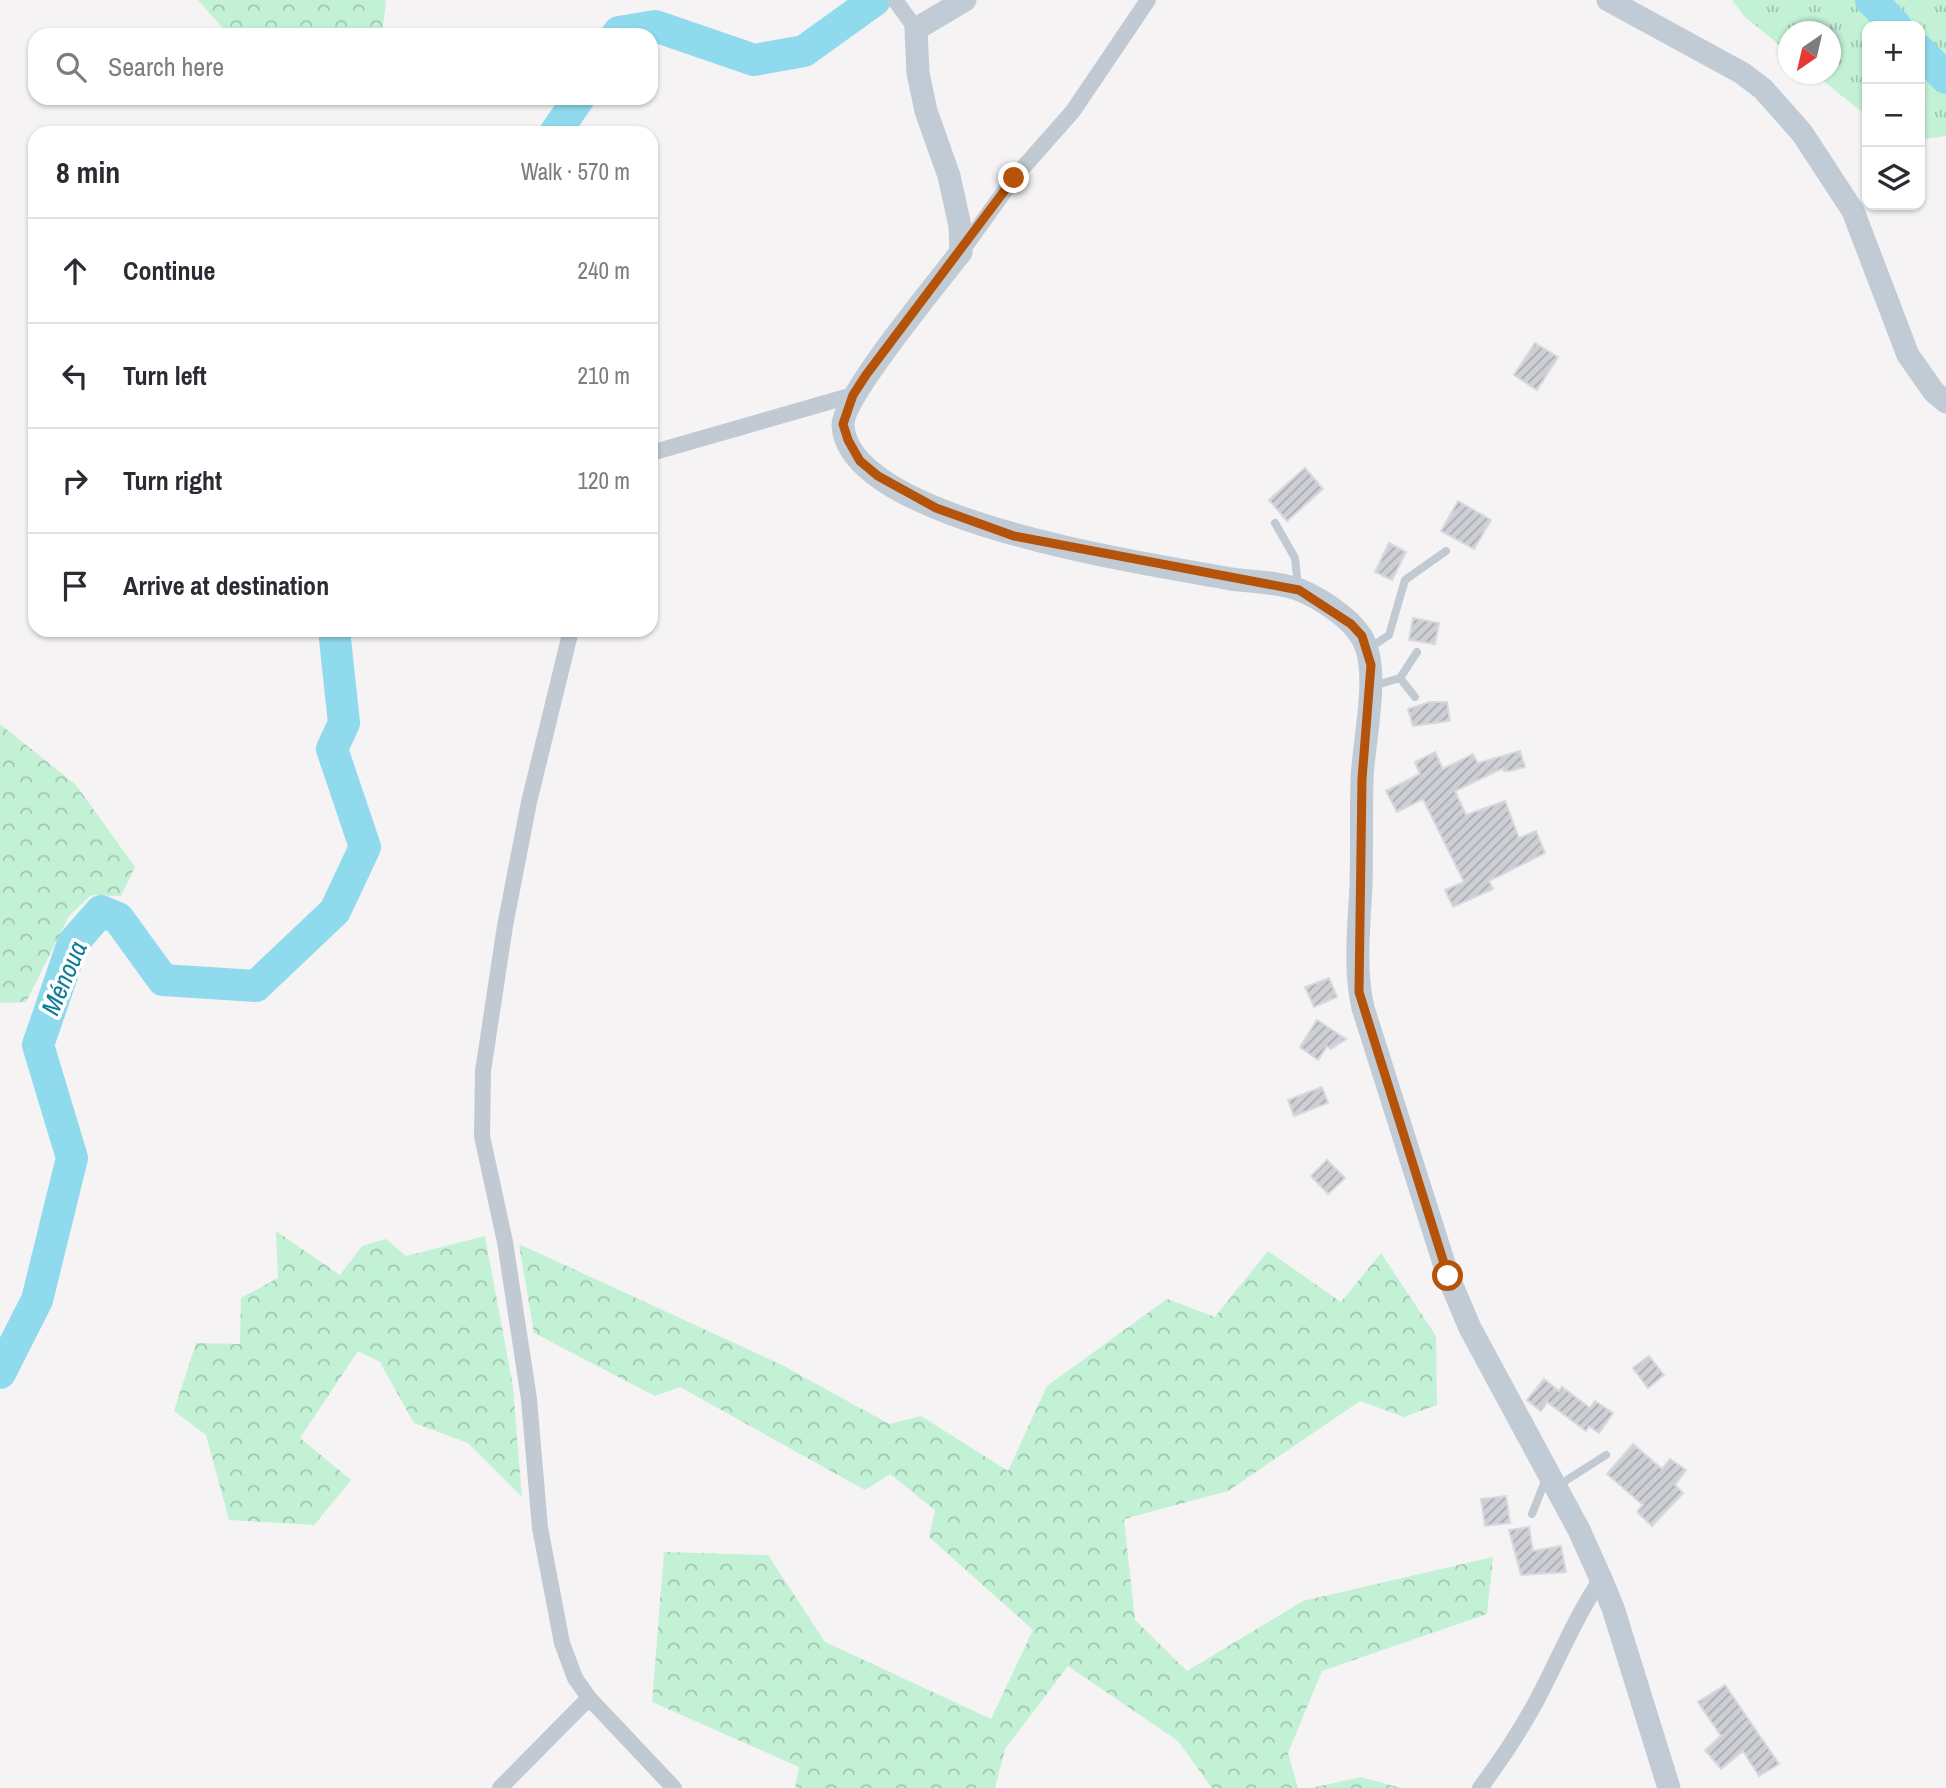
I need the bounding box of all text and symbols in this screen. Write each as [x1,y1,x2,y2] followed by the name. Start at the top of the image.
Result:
[1778,21,1841,84] north arrow
[1862,21,1925,210] map controls
[1862,21,1925,84] button: +
[28,28,658,105] search box
[52,48,90,86] icon: search
[108,49,224,84] text: Search here
[1862,84,1925,147] button: −
[1862,147,1925,210] button: layers
[56,152,120,192] text: 8 min
[521,156,630,187] text: Walk · 570 m
[998,162,1029,193] route end
[56,252,94,290] icon: ahead
[123,253,215,288] text: Continue
[578,255,630,286] text: 240 m
[56,357,94,395] icon: left
[123,358,207,393] text: Turn left
[578,360,630,391] text: 210 m
[56,462,94,500] icon: right
[123,463,222,498] text: Turn right
[578,465,630,496] text: 120 m
[56,567,94,605] icon: arrive
[123,568,329,603] text: Arrive at destination
[32,935,95,1020] water label: Ménoua
[1432,1260,1463,1291] route start

